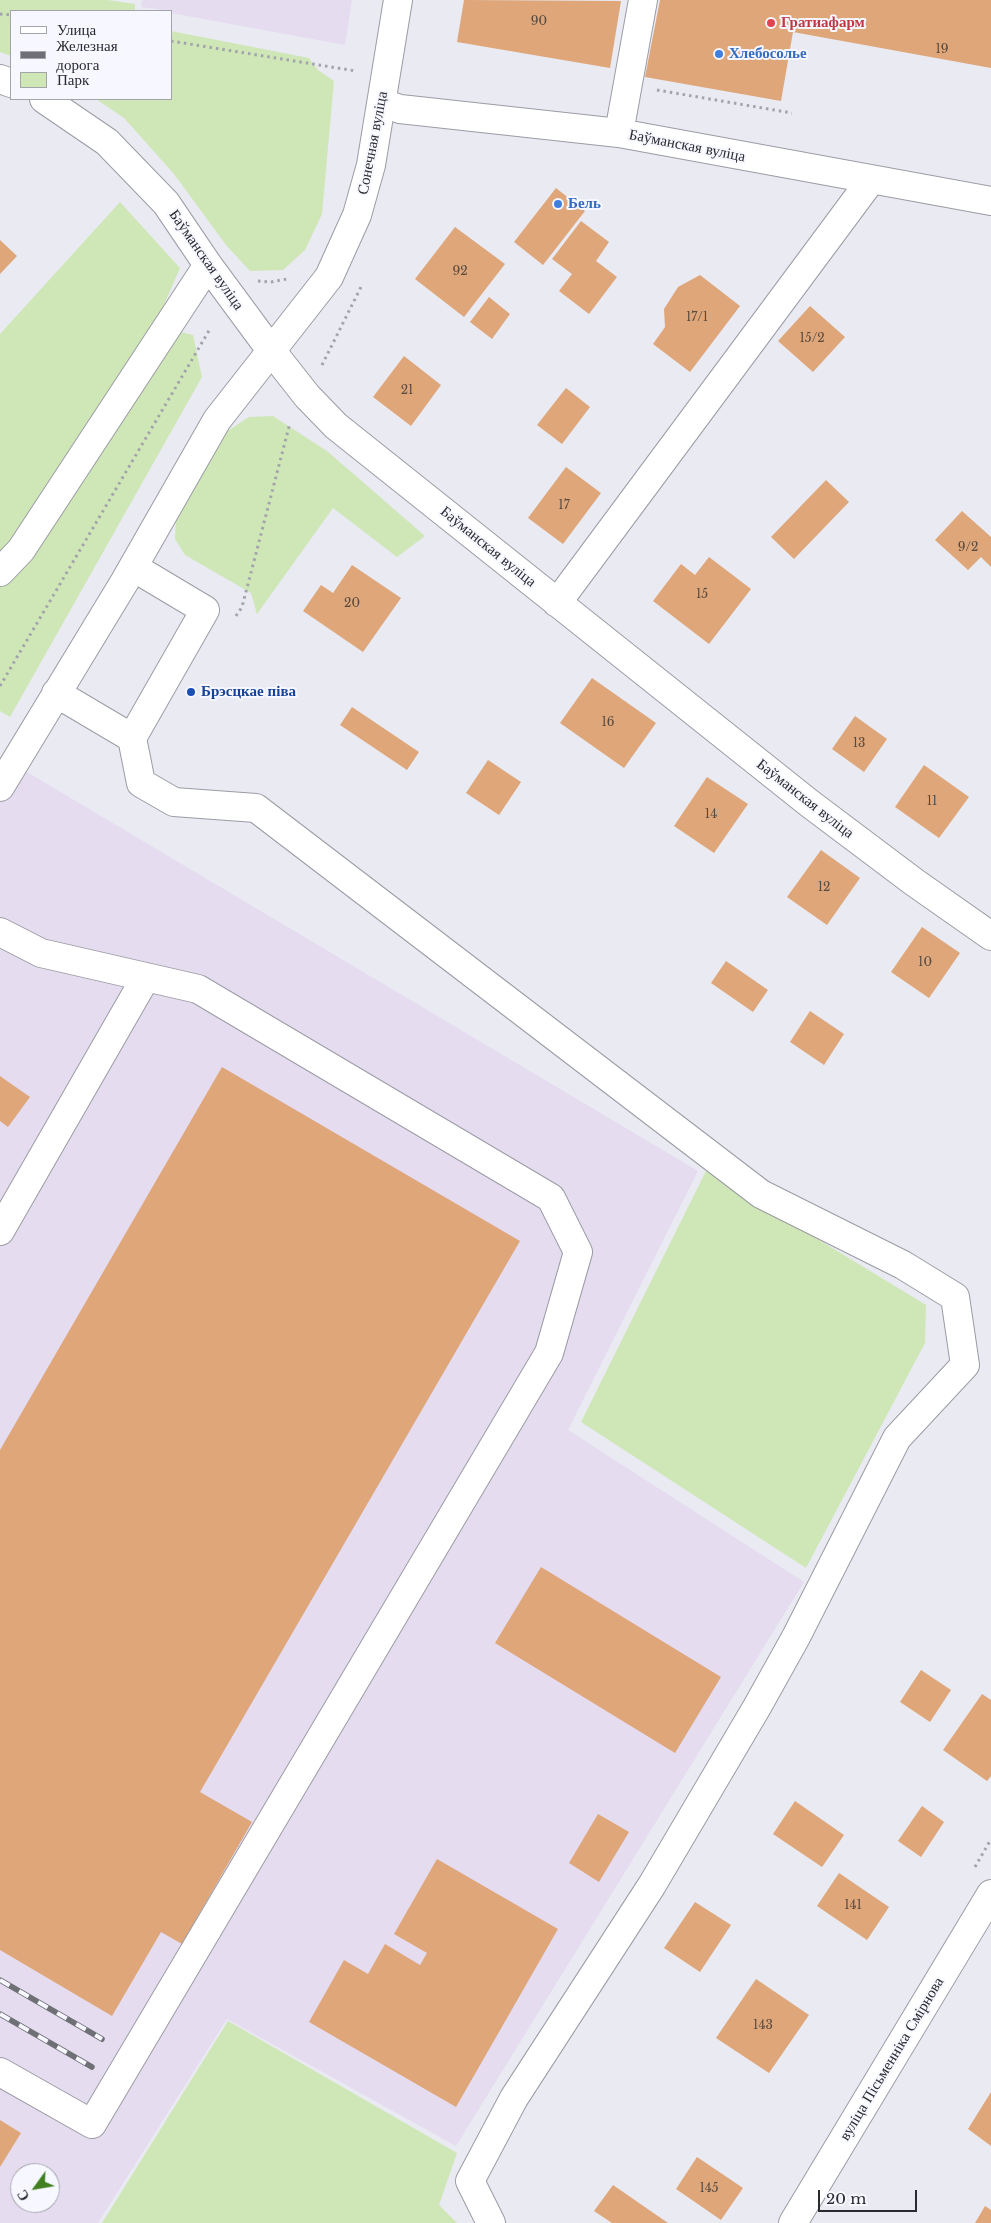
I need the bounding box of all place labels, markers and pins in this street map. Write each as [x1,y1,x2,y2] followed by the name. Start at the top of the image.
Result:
[781,14,865,32] place label: Гратиафарм
[765,17,777,29] marker: Гратиафарм
[729,45,807,63] place label: Хлебосолье
[713,48,725,60] marker: Хлебосолье
[568,195,601,213] place label: Бель
[552,198,564,210] marker: Бель
[201,683,296,701] place label: Брэсцкае піва
[185,686,197,698] marker: Брэсцкае піва

